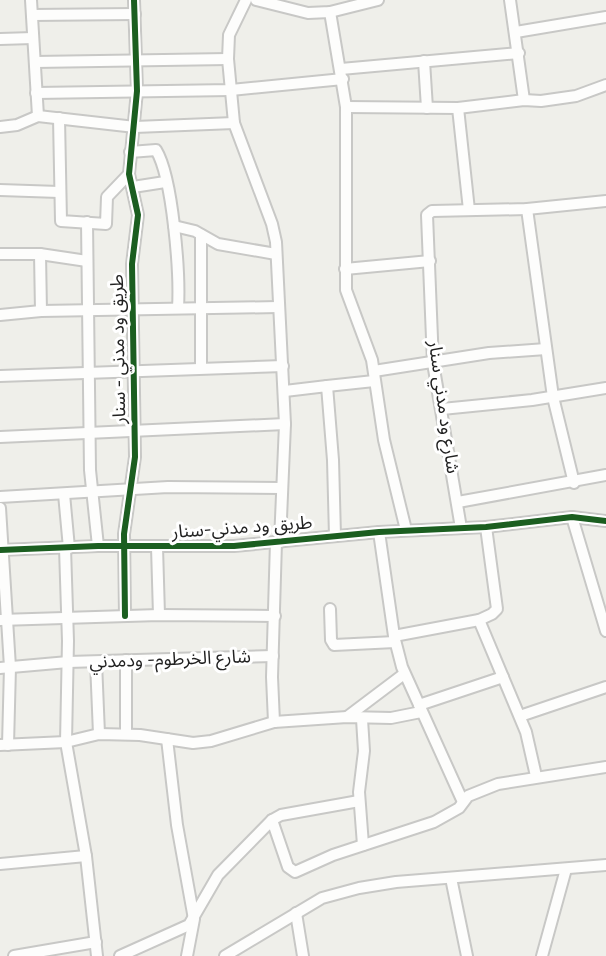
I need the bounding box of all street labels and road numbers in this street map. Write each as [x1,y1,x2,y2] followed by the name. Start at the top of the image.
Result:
[106,274,132,425] street label: طريق ود مدني - سنار
[421,338,464,475] street label: شارع ود مدني سنار
[170,511,313,545] street label: طريق ود مدني-سنار
[89,645,251,676] street label: شارع الخرطوم- ودمدني

